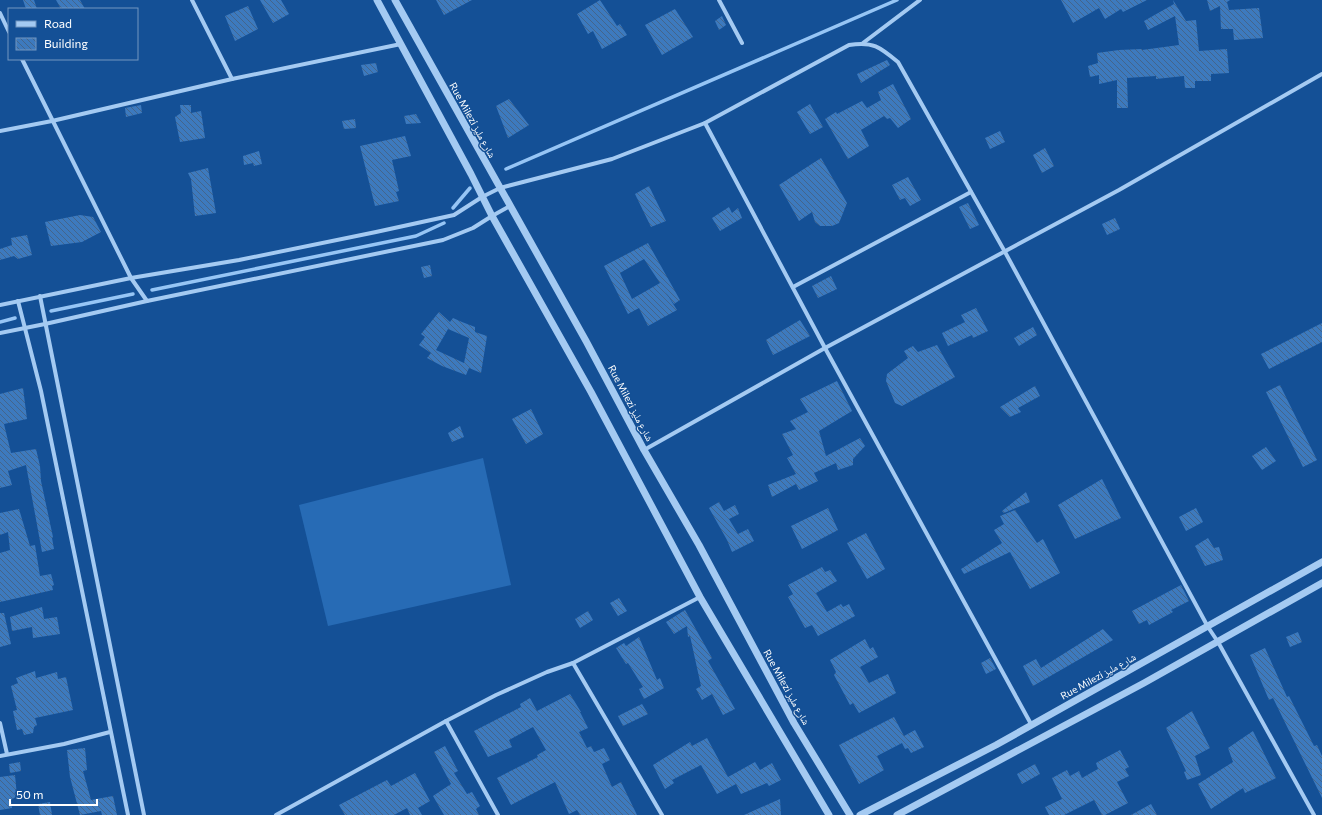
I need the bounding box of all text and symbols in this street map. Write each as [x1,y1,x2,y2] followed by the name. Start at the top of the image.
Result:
[8,8,138,60] legend
[44,16,72,30] text: Road
[44,36,88,50] text: Building
[446,80,499,161] street label: Rue Milezi شارع مليز
[605,363,656,444] street label: Rue Milezi شارع مليز
[760,647,813,728] street label: Rue Milezi شارع مليز
[1058,650,1139,703] street label: Rue Milezi شارع مليز
[10,781,97,807] scale bar
[16,787,44,801] text: 50 m

